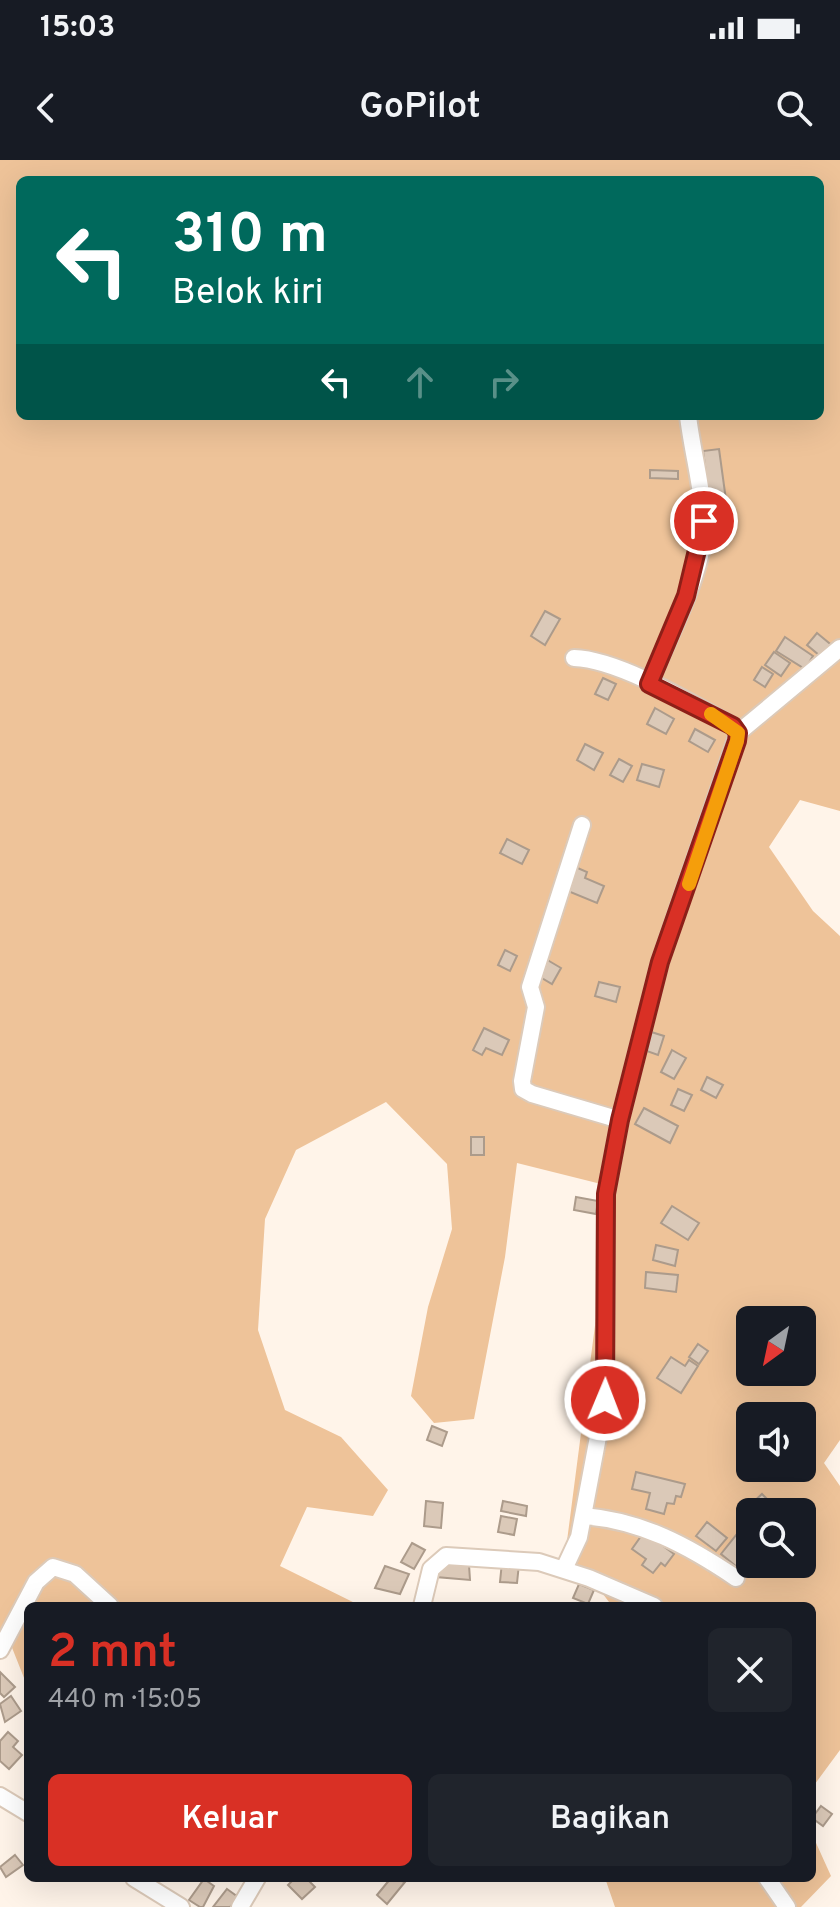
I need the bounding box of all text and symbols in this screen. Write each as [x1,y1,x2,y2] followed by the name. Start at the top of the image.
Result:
[40,10,115,47] text: 15:03
[359,85,481,131] text: GoPilot
[24,86,68,130] icon: back
[772,86,816,130] icon: search
[172,202,328,272] text: 310 m
[40,208,144,312] icon: left
[172,271,324,317] text: Belok kiri
[314,360,358,404] icon: left
[398,360,442,404] icon: ahead
[482,360,526,404] icon: right
[670,487,738,555] pin
[682,499,726,543] icon: arrive
[736,1306,816,1386] north arrow
[736,1306,816,1578] map controls
[563,1358,647,1442] position arrow
[736,1402,816,1482] button: sound
[736,1498,816,1578] button: search
[48,1624,177,1684] text: 2 mnt
[708,1628,792,1712] button: close
[48,1684,202,1717] text: 440 m · 15:05
[48,1774,412,1866] button: Keluar
[428,1774,792,1866] button: Bagikan

